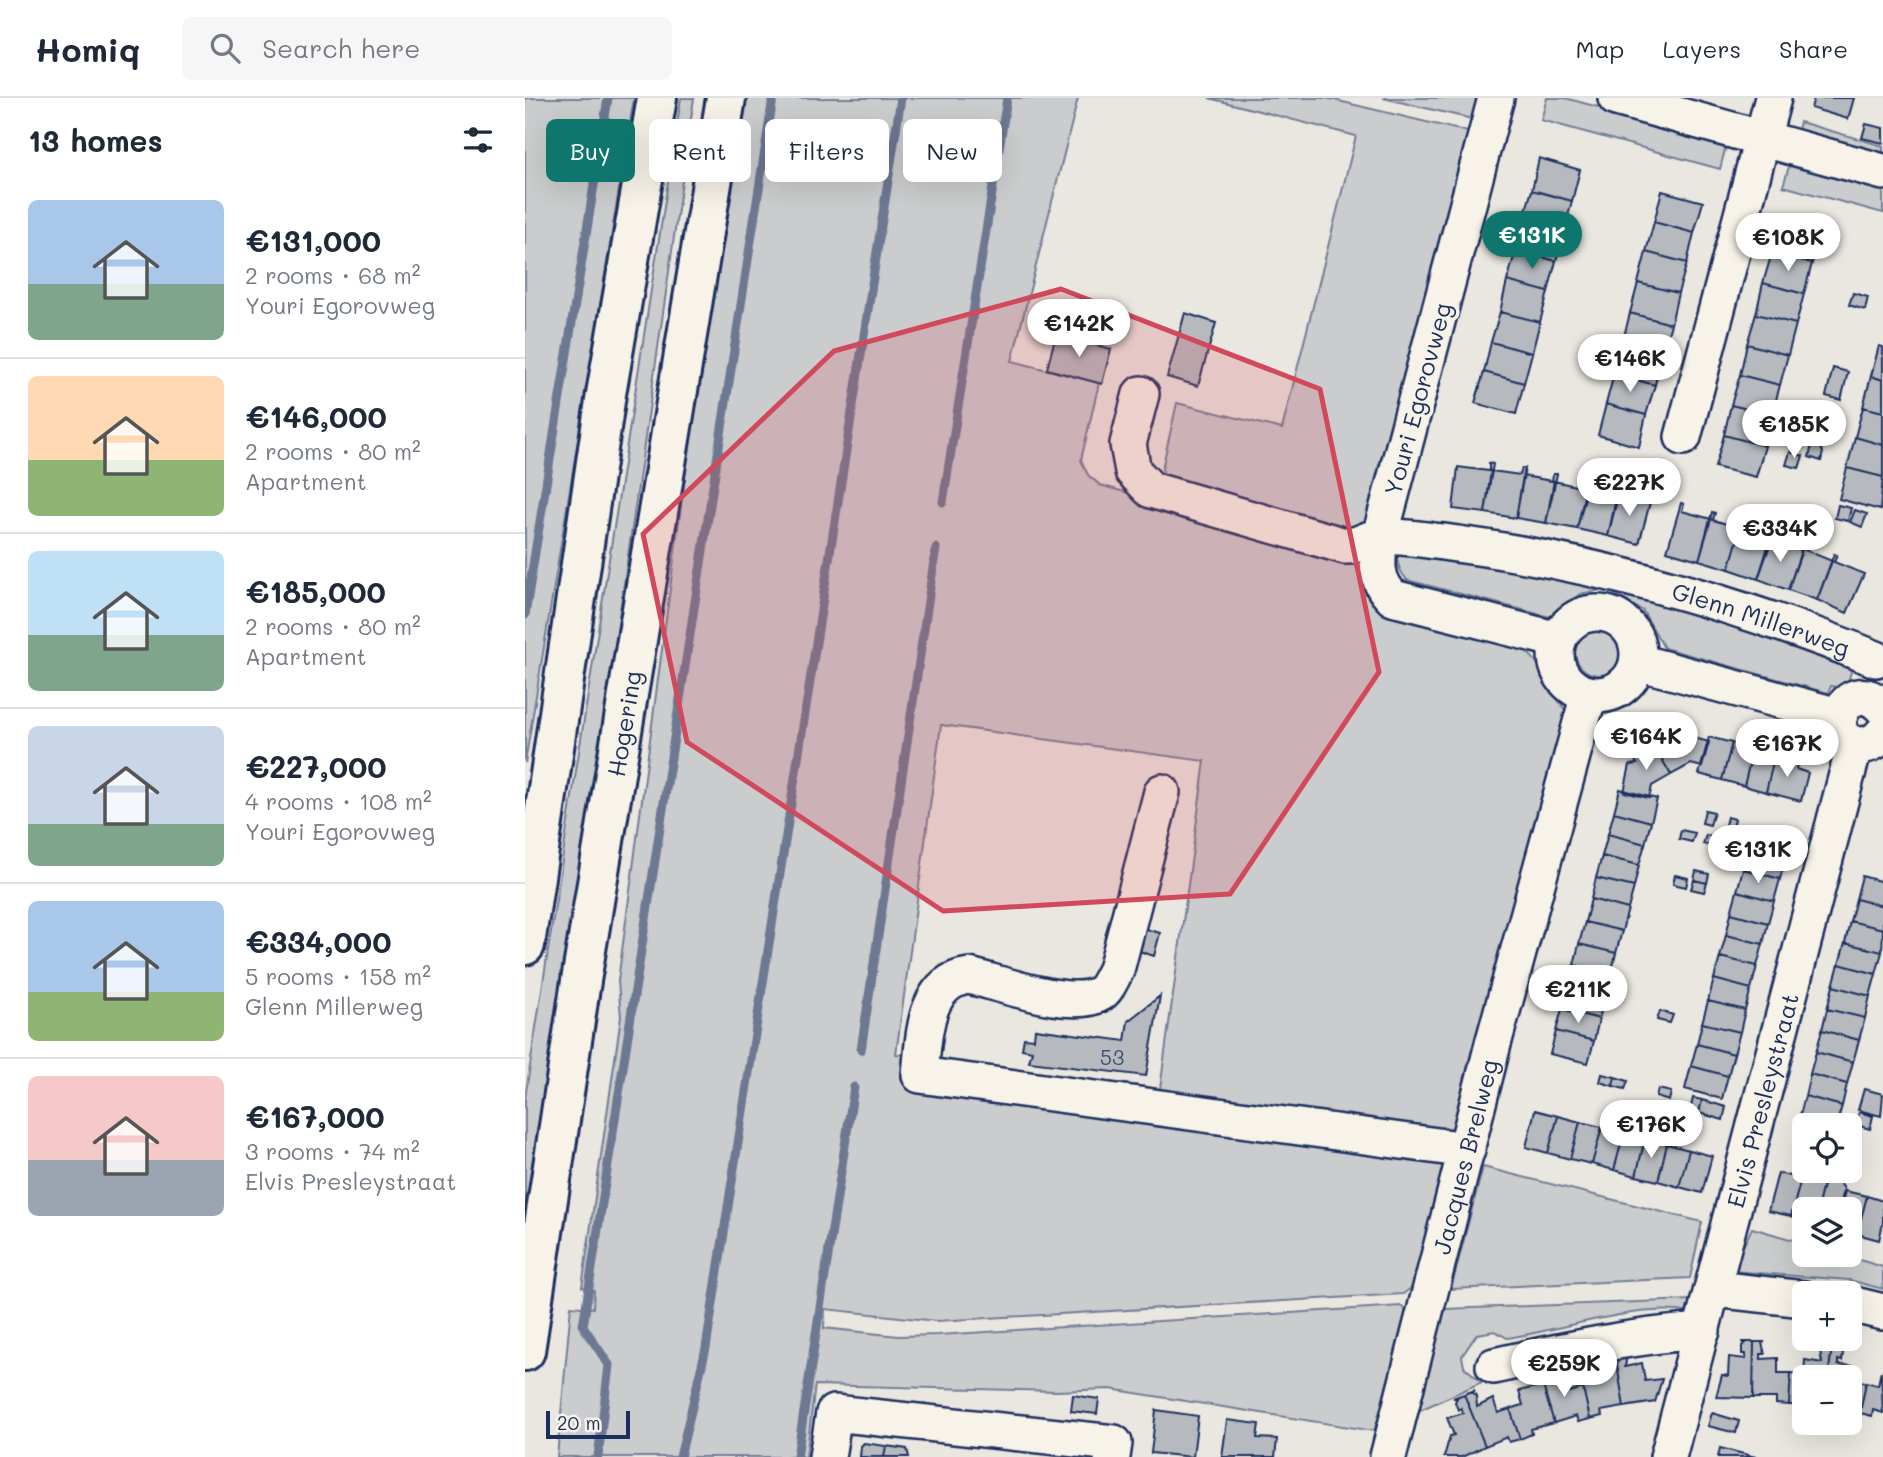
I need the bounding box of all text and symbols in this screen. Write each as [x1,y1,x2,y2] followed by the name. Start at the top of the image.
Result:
[182,17,672,80] search box
[35,27,140,70] text: Homiq
[206,29,244,67] icon: search
[262,31,420,65] text: Search here
[1576,33,1624,64] text: Map
[1662,33,1741,64] text: Layers
[1779,33,1848,64] text: Share
[546,119,635,182] chip: Buy
[649,119,751,182] chip: Rent
[765,119,889,182] chip: Filters
[903,119,1002,182] chip: New
[28,120,163,160] text: 13 homes
[459,121,497,159] icon: filters
[1483,212,1581,271] pin: €131K
[1739,214,1837,273] pin: €108K
[1498,219,1566,249] text: €131K
[245,220,381,260] text: €131,000
[1751,221,1825,251] text: €108K
[84,228,168,312] icon: home
[245,260,420,290] text: 2 rooms · 68 m²
[245,290,435,320] text: Youri Egorovweg
[1376,299,1458,499] street label: Youri Egorovweg
[1030,300,1128,359] pin: €142K
[1043,307,1115,337] text: €142K
[1581,334,1679,394] pin: €146K
[1594,342,1666,372] text: €146K
[245,396,387,436] text: €146,000
[1745,400,1843,460] pin: €185K
[84,404,168,488] icon: home
[1758,408,1830,438] text: €185K
[245,436,421,466] text: 2 rooms · 80 m²
[1580,458,1678,518] pin: €227K
[245,466,367,496] text: Apartment
[1593,466,1665,496] text: €227K
[1731,504,1829,564] pin: €334K
[1742,512,1818,542] text: €334K
[245,571,386,611] text: €185,000
[1669,574,1855,663] street label: Glenn Millerweg
[84,579,168,663] icon: home
[245,611,421,641] text: 2 rooms · 80 m²
[245,641,367,671] text: Apartment
[599,668,647,779] street label: Hogering
[1597,712,1695,772] pin: €164K
[1610,720,1682,750] text: €164K
[1738,720,1836,779] pin: €167K
[1752,727,1822,757] text: €167K
[245,746,387,786] text: €227,000
[84,754,168,838] icon: home
[245,786,432,816] text: 4 rooms · 108 m²
[245,816,435,846] text: Youri Egorovweg
[1709,826,1807,885] pin: €131K
[1724,833,1792,863] text: €131K
[245,921,391,961] text: €334,000
[84,929,168,1013] icon: home
[245,961,431,991] text: 5 rooms · 158 m²
[1529,965,1627,1025] pin: €211K
[1544,973,1612,1003] text: €211K
[1719,989,1805,1211] street label: Elvis Presleystraat
[245,991,423,1021] text: Glenn Millerweg
[1100,1043,1124,1070] house number: 53
[1425,1056,1504,1257] street label: Jacques Brelweg
[245,1096,385,1136] text: €167,000
[1602,1100,1700,1160] pin: €176K
[84,1104,168,1188] icon: home
[1616,1108,1686,1138] text: €176K
[1792,1113,1862,1435] map controls
[1792,1113,1862,1183] button: locate
[245,1136,420,1166] text: 3 rooms · 74 m²
[245,1166,456,1196] text: Elvis Presleystraat
[1792,1197,1862,1267] button: layers
[1792,1281,1862,1351] button: +
[1515,1340,1613,1399] pin: €259K
[1527,1347,1601,1377] text: €259K
[1792,1365,1862,1435] button: −
[546,1408,630,1440] scale bar
[557,1410,601,1435] text: 20 m

